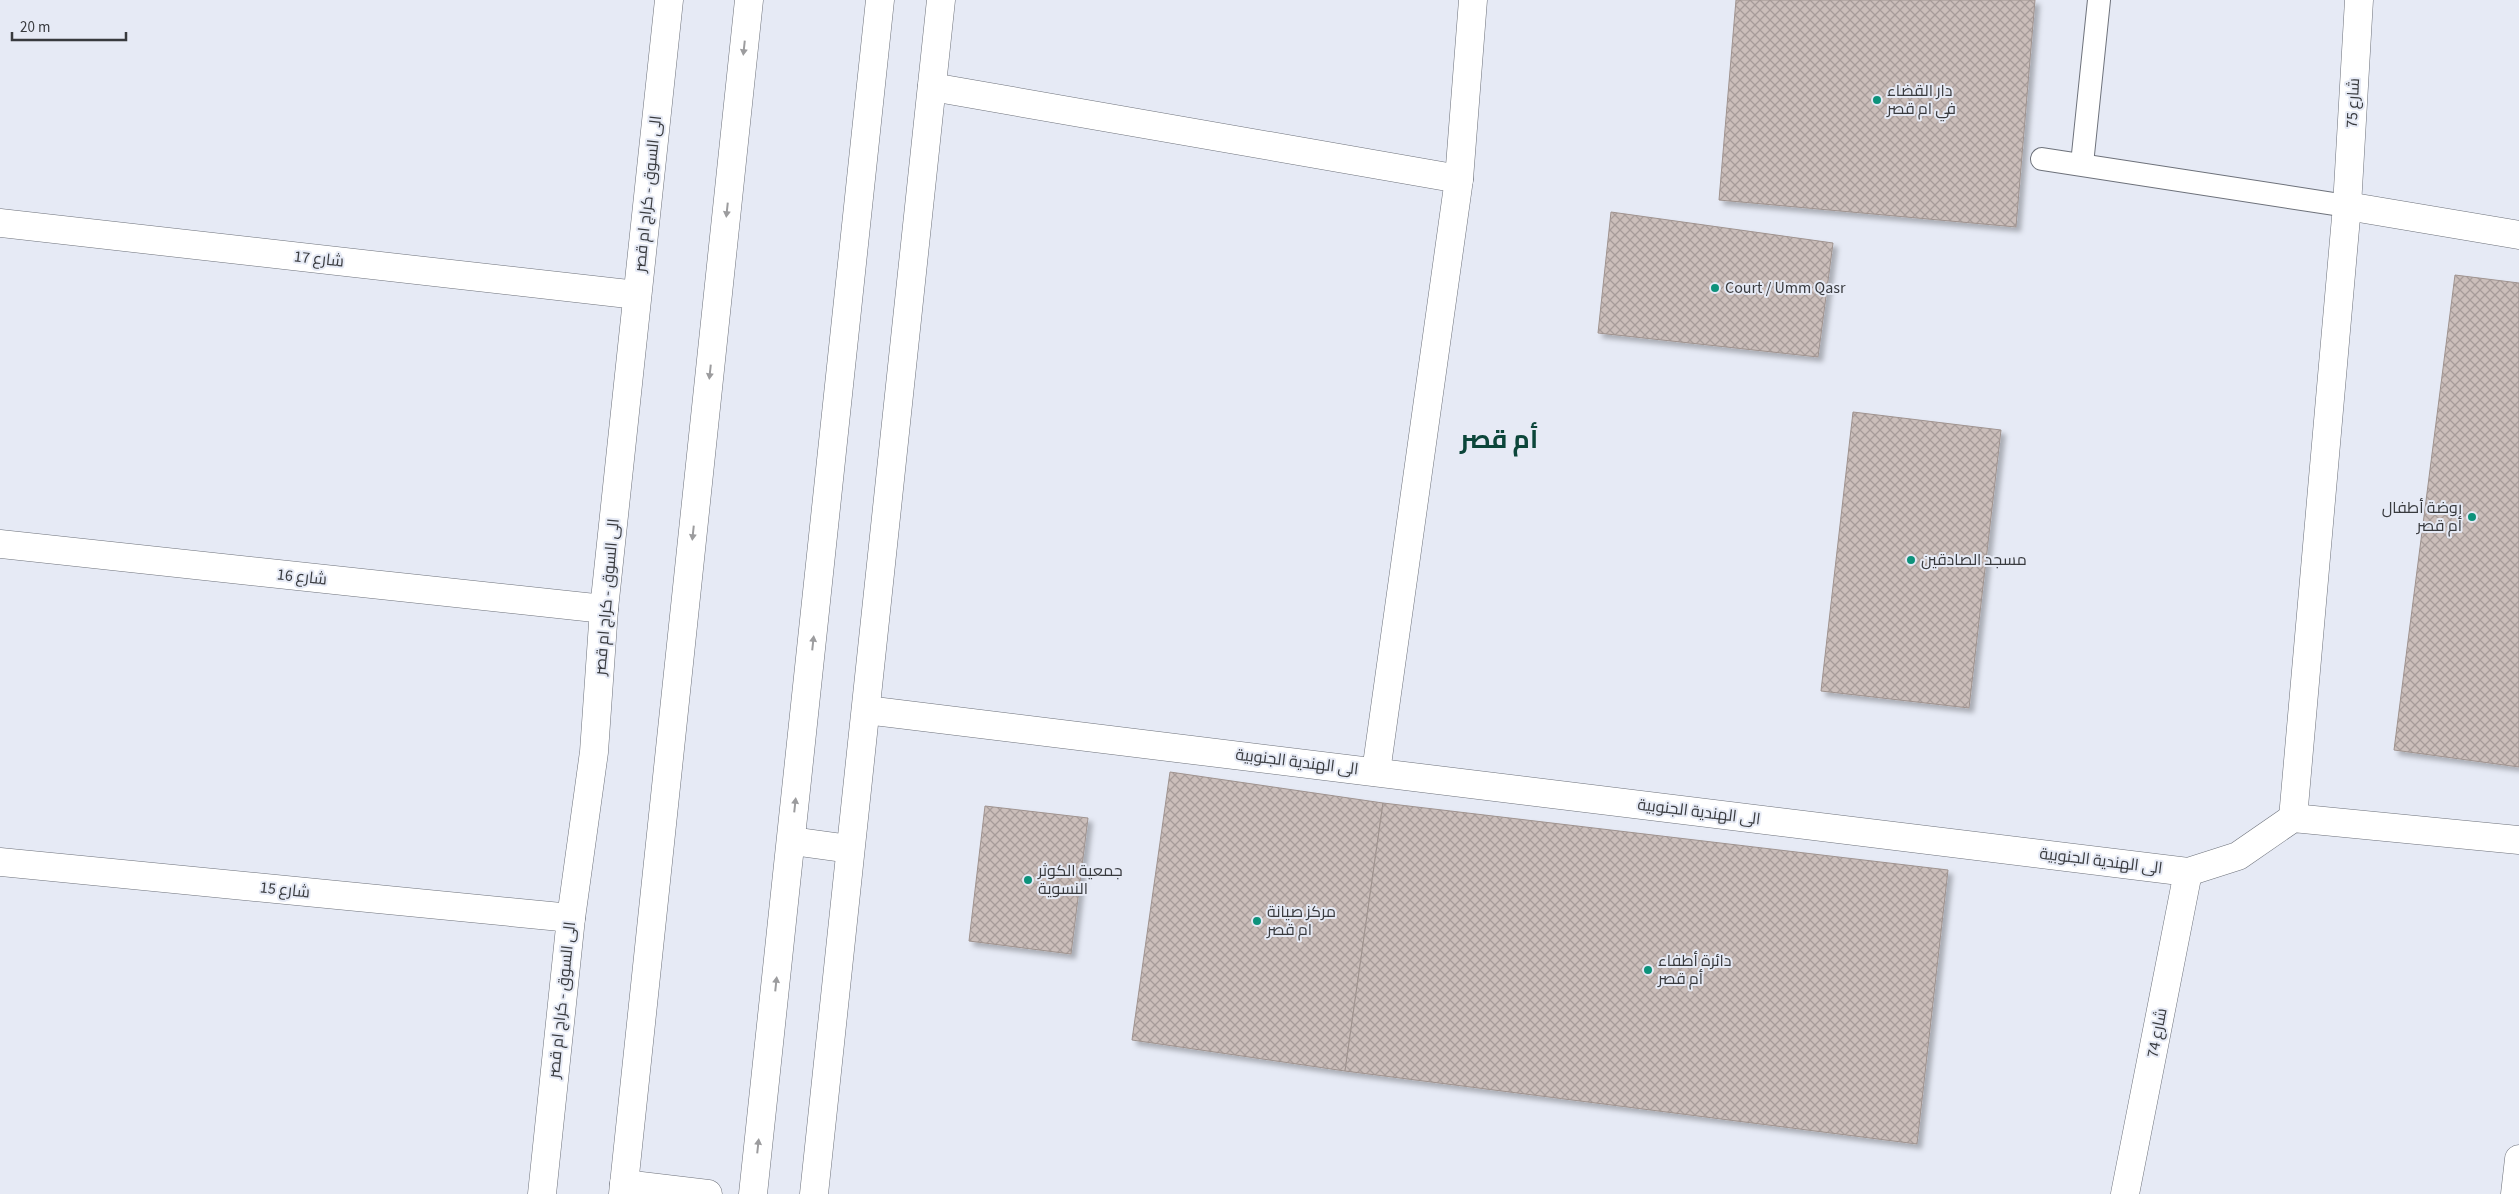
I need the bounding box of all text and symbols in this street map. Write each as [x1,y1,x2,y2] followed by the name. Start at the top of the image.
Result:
[12,10,126,42] scale bar
[20,17,50,38] text: 20 m
[740,41,748,57] one-way arrow
[2341,77,2365,129] street label: شارع 75
[1886,80,1956,122] place label: دار القضاء في ام قصر
[1871,94,1883,106] marker: دار القضاء في ام قصر
[629,115,667,274] street label: الى السوق - كراج ام قصر
[723,202,731,218] one-way arrow
[293,245,345,273] street label: شارع 17
[1725,277,1846,299] place label: Court / Umm Qasr
[1709,282,1721,294] marker: Court / Umm Qasr
[706,364,714,380] one-way arrow
[1459,421,1538,458] district label: أم قصر
[2382,497,2462,537] place label: روضة أطفال أم قصر
[2466,511,2478,523] marker: روضة أطفال أم قصر
[589,518,625,677] street label: الى السوق - كراج ام قصر
[689,526,697,542] one-way arrow
[1921,549,2027,571] place label: مسجد الصادقين
[1905,554,1917,566] marker: مسجد الصادقين
[276,563,328,591] street label: شارع 16
[809,635,817,651] one-way arrow
[1234,744,1360,780] street label: الى الهندية الجنوبية
[1636,794,1762,830] street label: الى الهندية الجنوبية
[792,797,800,813] one-way arrow
[2038,843,2164,879] street label: الى الهندية الجنوبية
[1037,860,1123,900] place label: جمعية الكوثر النسوية
[1022,874,1034,886] marker: جمعية الكوثر النسوية
[259,876,311,904] street label: شارع 15
[1266,901,1336,941] place label: مركز صيانة ام قصر
[1251,915,1263,927] marker: مركز صيانة ام قصر
[543,921,581,1080] street label: الى السوق - كراج ام قصر
[1657,950,1732,990] place label: دائرة أطفاء أم قصر
[1642,964,1654,976] marker: دائرة أطفاء أم قصر
[772,976,780,992] one-way arrow
[2141,1006,2173,1060] street label: شارع 74
[754,1137,762,1153] one-way arrow

